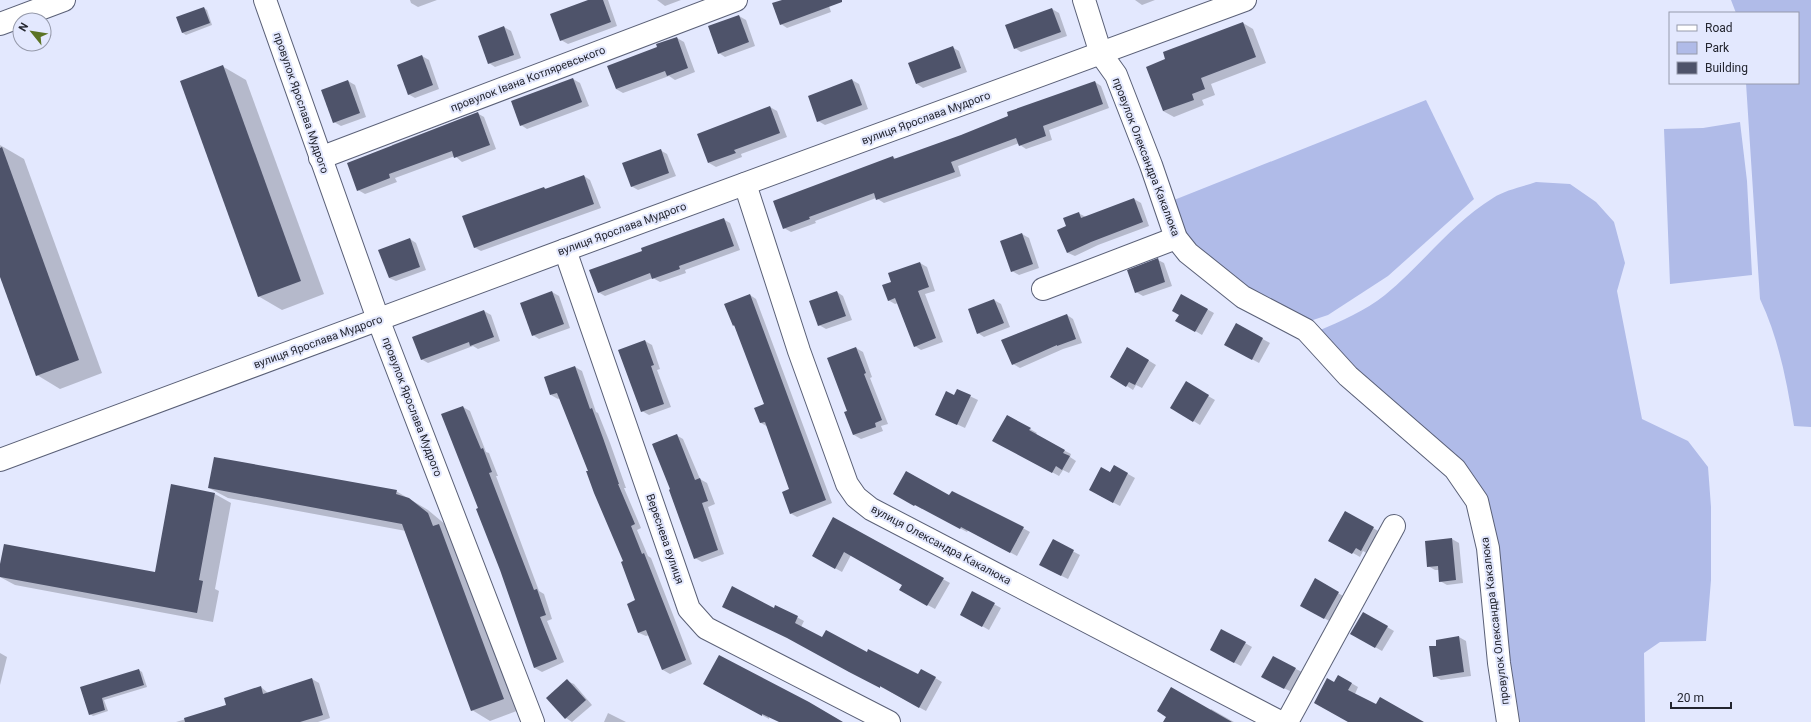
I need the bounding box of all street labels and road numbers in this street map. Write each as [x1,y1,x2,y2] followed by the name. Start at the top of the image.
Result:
[271,31,331,175] street label: провулок Ярослава Мудрого
[449,43,607,115] street label: провулок Івана Котляревського
[1110,76,1182,238] street label: провулок Олександра Какалюка
[860,89,992,147] street label: вулиця Ярослава Мудрого
[556,200,688,258] street label: вулиця Ярослава Мудрого
[252,313,384,371] street label: вулиця Ярослава Мудрого
[379,335,445,479] street label: провулок Ярослава Мудрого
[644,492,686,586] street label: Вереснева вулиця
[869,502,1013,588] street label: вулиця Олександра Какалюка
[1478,536,1512,706] street label: провулок Олександра Какалюка

